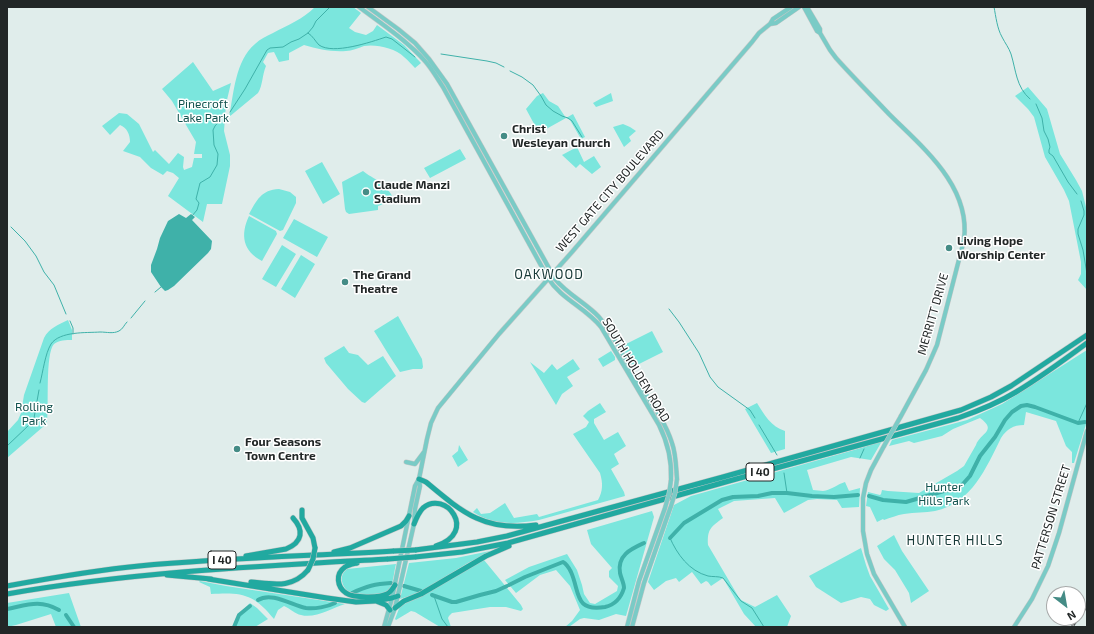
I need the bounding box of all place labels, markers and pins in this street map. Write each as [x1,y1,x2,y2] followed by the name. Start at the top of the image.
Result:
[512,122,610,150] place label: Christ Wesleyan Church
[499,131,509,141] marker: Christ Wesleyan Church
[374,178,450,206] place label: Claude Manzi Stadium
[361,187,371,197] marker: Claude Manzi Stadium
[957,234,1045,262] place label: Living Hope Worship Center
[944,243,954,253] marker: Living Hope Worship Center
[353,268,411,296] place label: The Grand Theatre
[340,277,350,287] marker: The Grand Theatre
[245,435,321,463] place label: Four Seasons Town Centre
[232,444,242,454] marker: Four Seasons Town Centre

